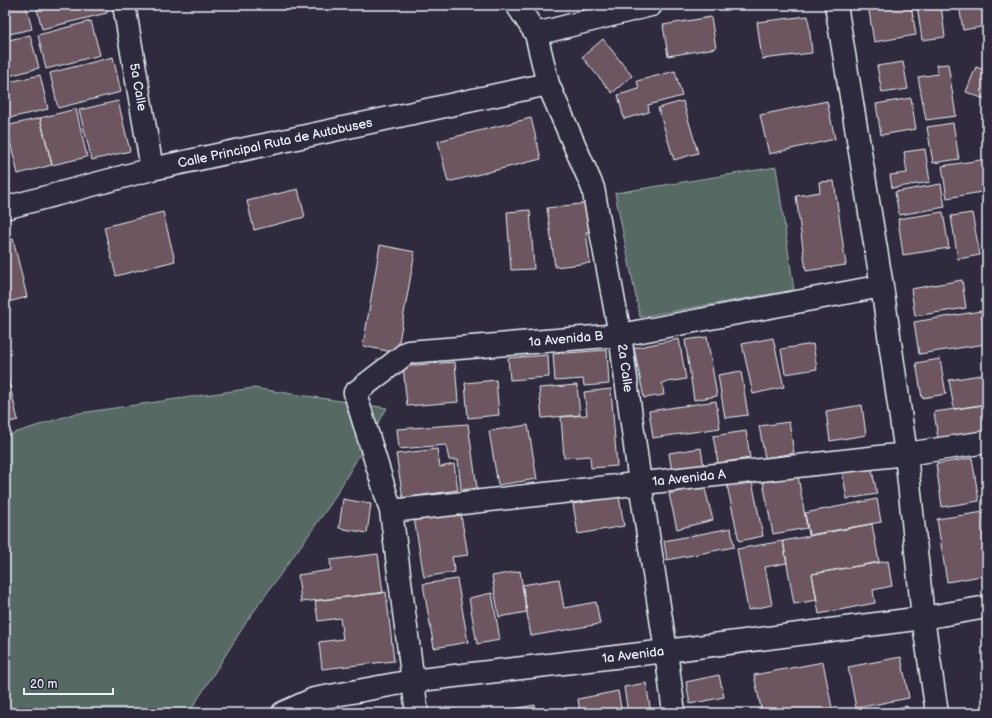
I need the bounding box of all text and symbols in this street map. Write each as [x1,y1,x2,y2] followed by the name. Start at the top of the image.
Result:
[126,62,150,112] street label: 5a Calle
[176,114,374,171] street label: Calle Principal Ruta de Autobuses
[528,328,604,350] street label: 1a Avenida B
[614,343,636,393] street label: 2a Calle
[651,466,727,490] street label: 1a Avenida A
[601,643,665,667] street label: 1a Avenida
[24,670,113,696] scale bar
[30,677,57,692] text: 20 m

